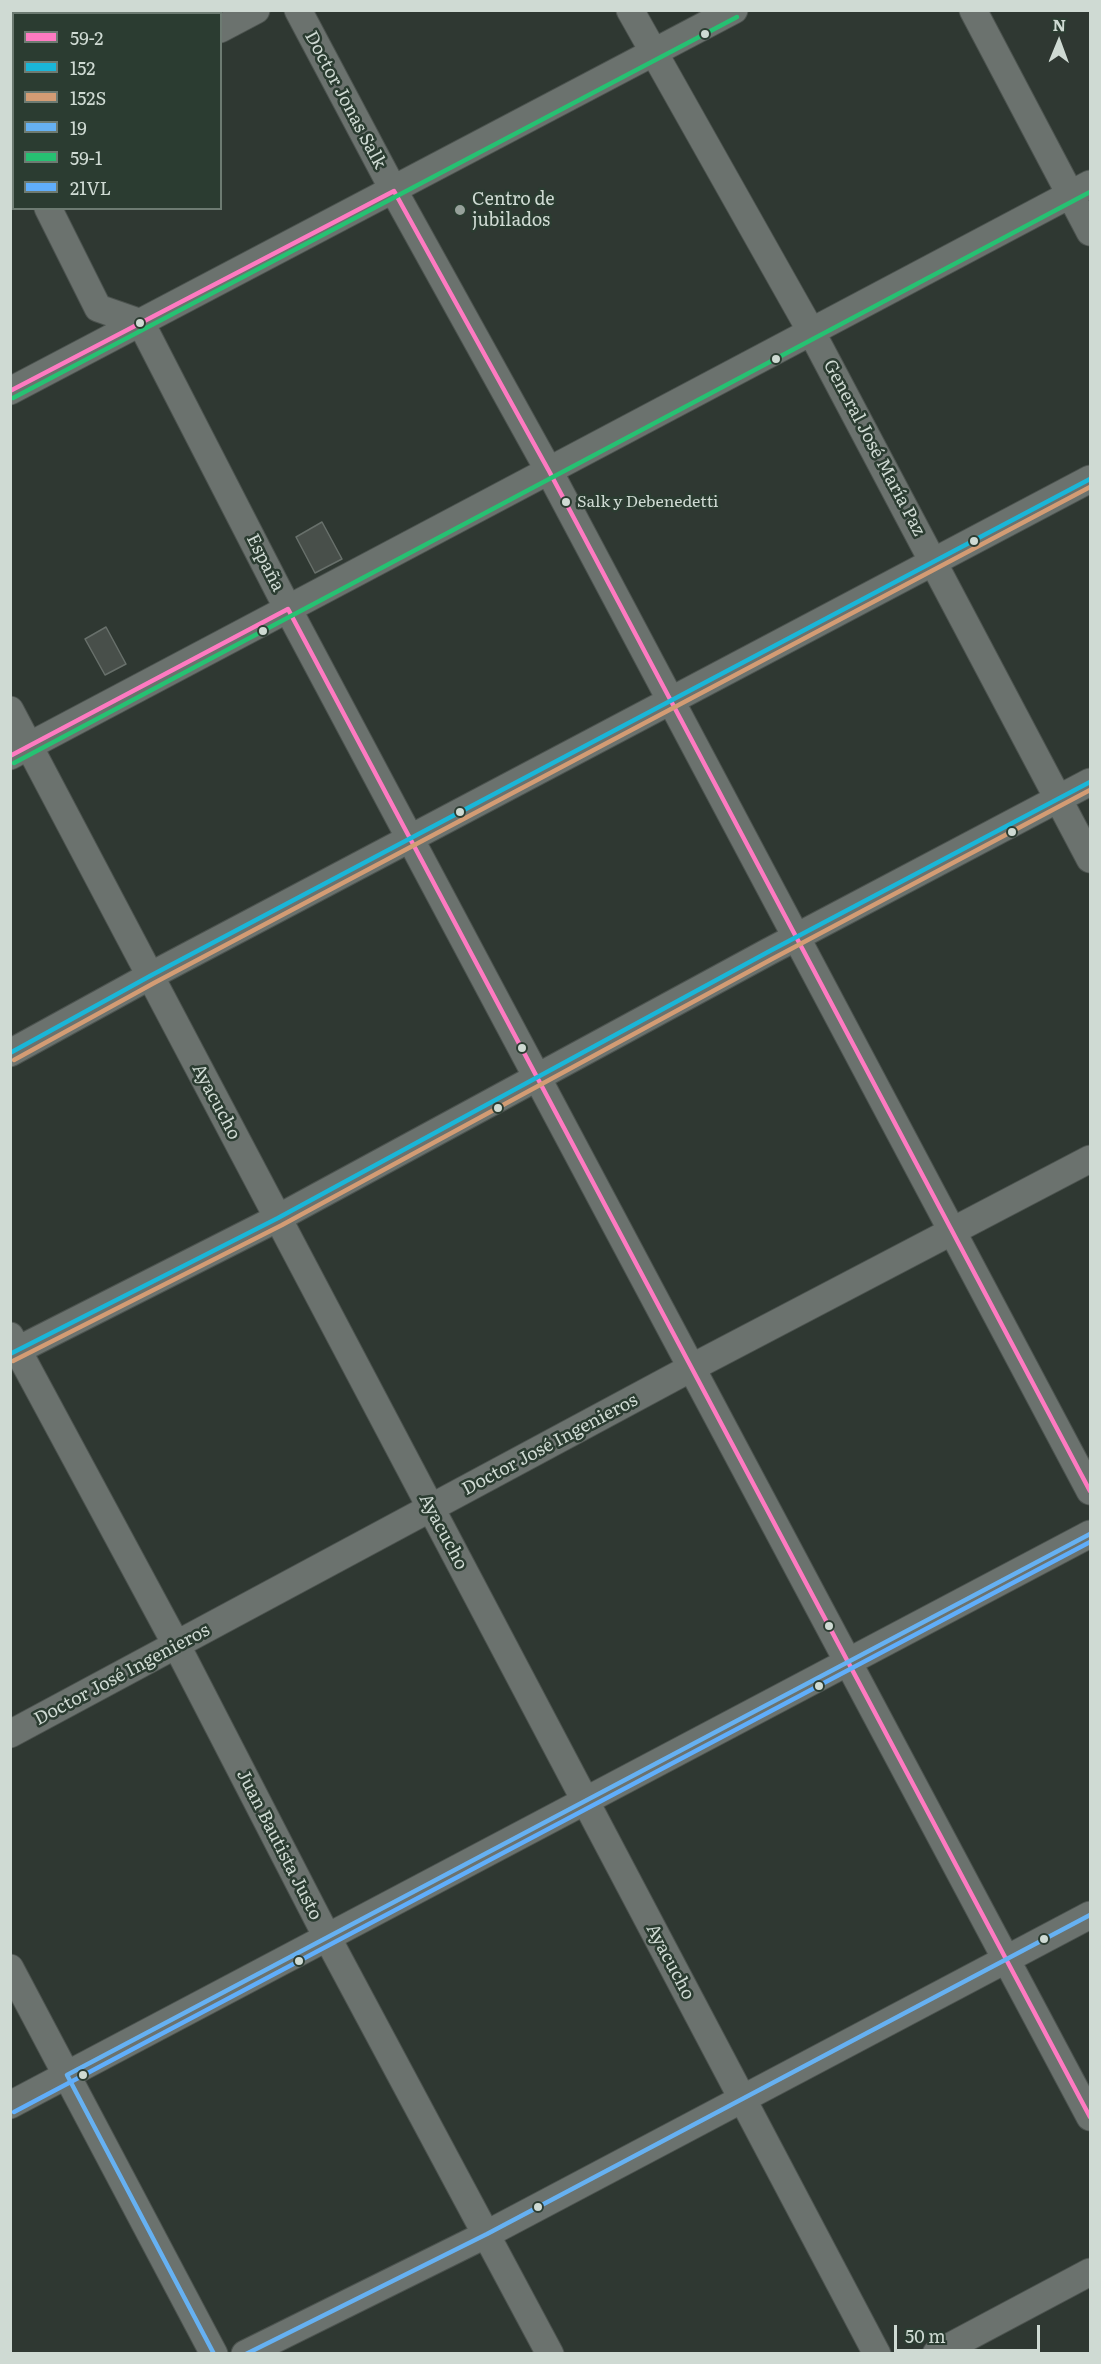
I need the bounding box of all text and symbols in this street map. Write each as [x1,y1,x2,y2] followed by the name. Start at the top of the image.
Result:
[12,12,222,210] legend
[1029,12,1089,72] north arrow
[1052,12,1066,36] text: N
[70,24,103,51] text: 59-2
[300,27,390,173] street label: Doctor Jonas Salk
[699,28,711,40] unlabelled marker
[70,54,95,81] text: 152
[70,84,106,111] text: 152S
[70,114,87,141] text: 19
[70,144,102,171] text: 59-1
[70,174,111,201] text: 21VL
[472,189,555,232] place label: Centro de jubilados
[453,203,467,217] marker: Centro de jubilados
[134,317,146,329] unlabelled marker
[770,353,782,365] unlabelled marker
[818,356,930,540] street label: General José María Paz
[577,492,718,512] place label: Salk y Debenedetti
[560,496,572,508] marker: Salk y Debenedetti
[241,531,289,595] street label: España
[968,535,980,547] unlabelled marker
[257,625,269,637] unlabelled marker
[454,806,466,818] unlabelled marker
[1006,826,1018,838] unlabelled marker
[516,1042,528,1054] unlabelled marker
[187,1060,245,1144] street label: Ayacucho
[492,1102,504,1114] unlabelled marker
[459,1390,641,1500] street label: Doctor José Ingenieros
[414,1490,472,1574] street label: Ayacucho
[31,1620,213,1730] street label: Doctor José Ingenieros
[823,1620,835,1632] unlabelled marker
[813,1680,825,1692] unlabelled marker
[232,1766,326,1924] street label: Juan Bautista Justo
[641,1920,699,2004] street label: Ayacucho
[1038,1933,1050,1945] unlabelled marker
[293,1955,305,1967] unlabelled marker
[77,2069,89,2081] unlabelled marker
[532,2201,544,2213] unlabelled marker
[897,2313,1042,2351] scale bar
[905,2322,946,2349] text: 50 m

